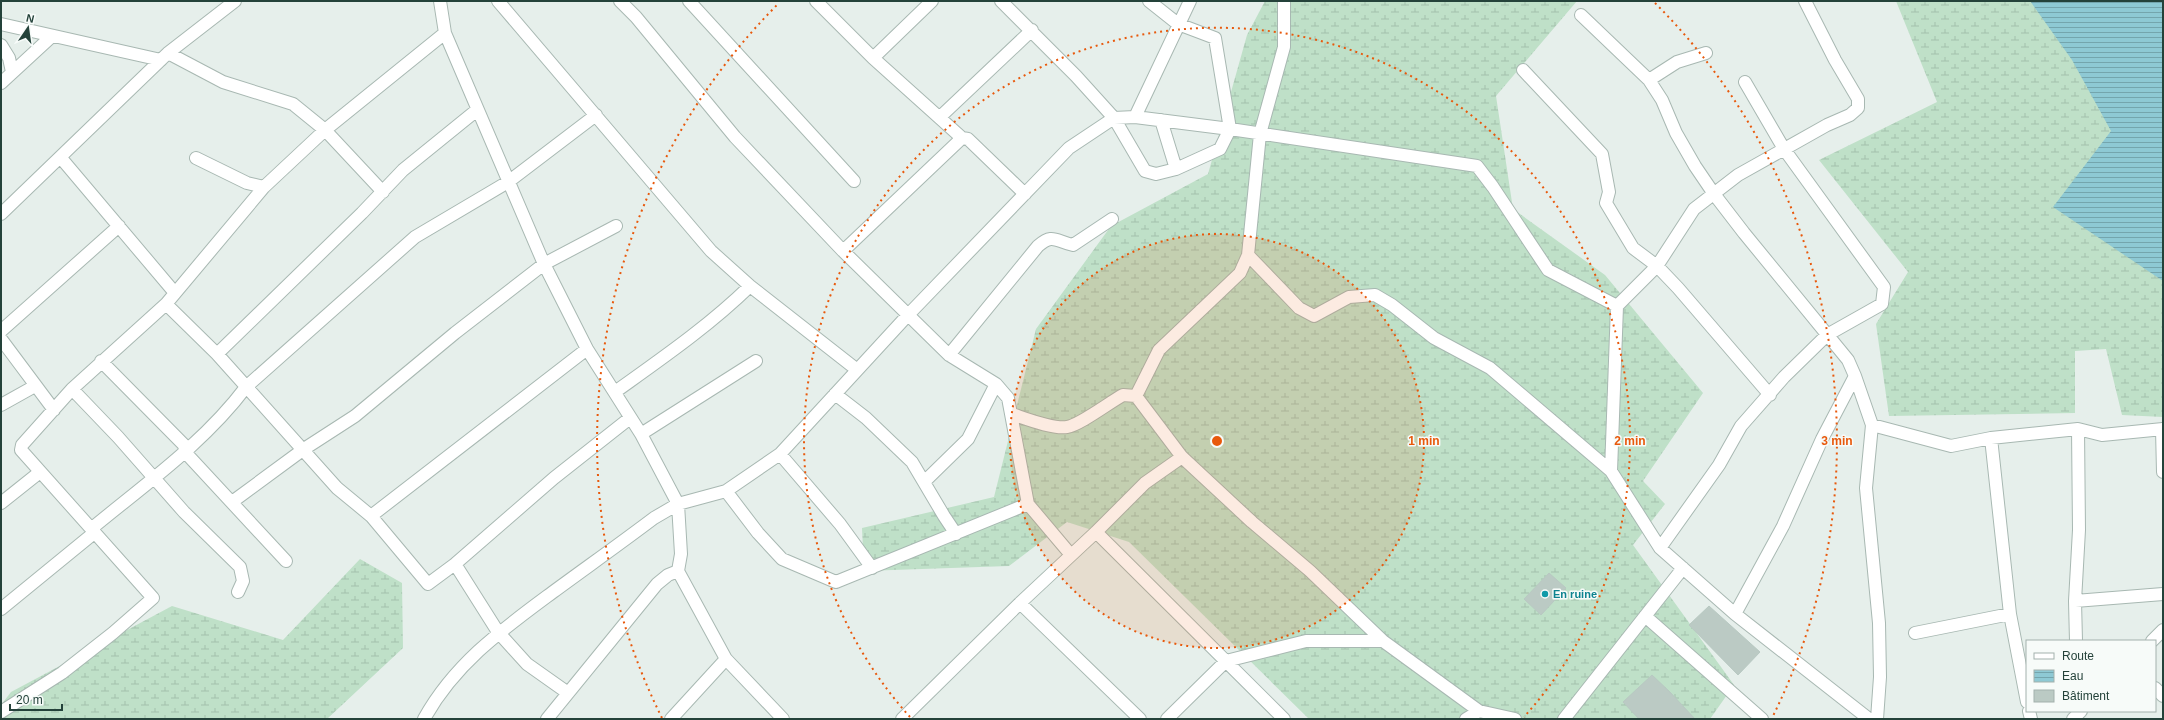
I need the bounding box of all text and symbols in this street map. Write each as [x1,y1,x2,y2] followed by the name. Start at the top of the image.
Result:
[8,8,48,48] north arrow
[25,12,36,25] text: N
[1210,434,1224,448] centre of rings
[1408,434,1440,448] text: 1 min
[1614,434,1646,448] text: 2 min
[1821,434,1853,448] text: 3 min
[1553,588,1597,600] place label: En ruine
[1540,589,1550,599] marker: En ruine
[2026,640,2156,712] legend
[2062,649,2094,663] text: Route
[2062,669,2083,683] text: Eau
[10,686,62,712] scale bar
[2062,689,2110,703] text: Bâtiment
[16,693,43,707] text: 20 m

